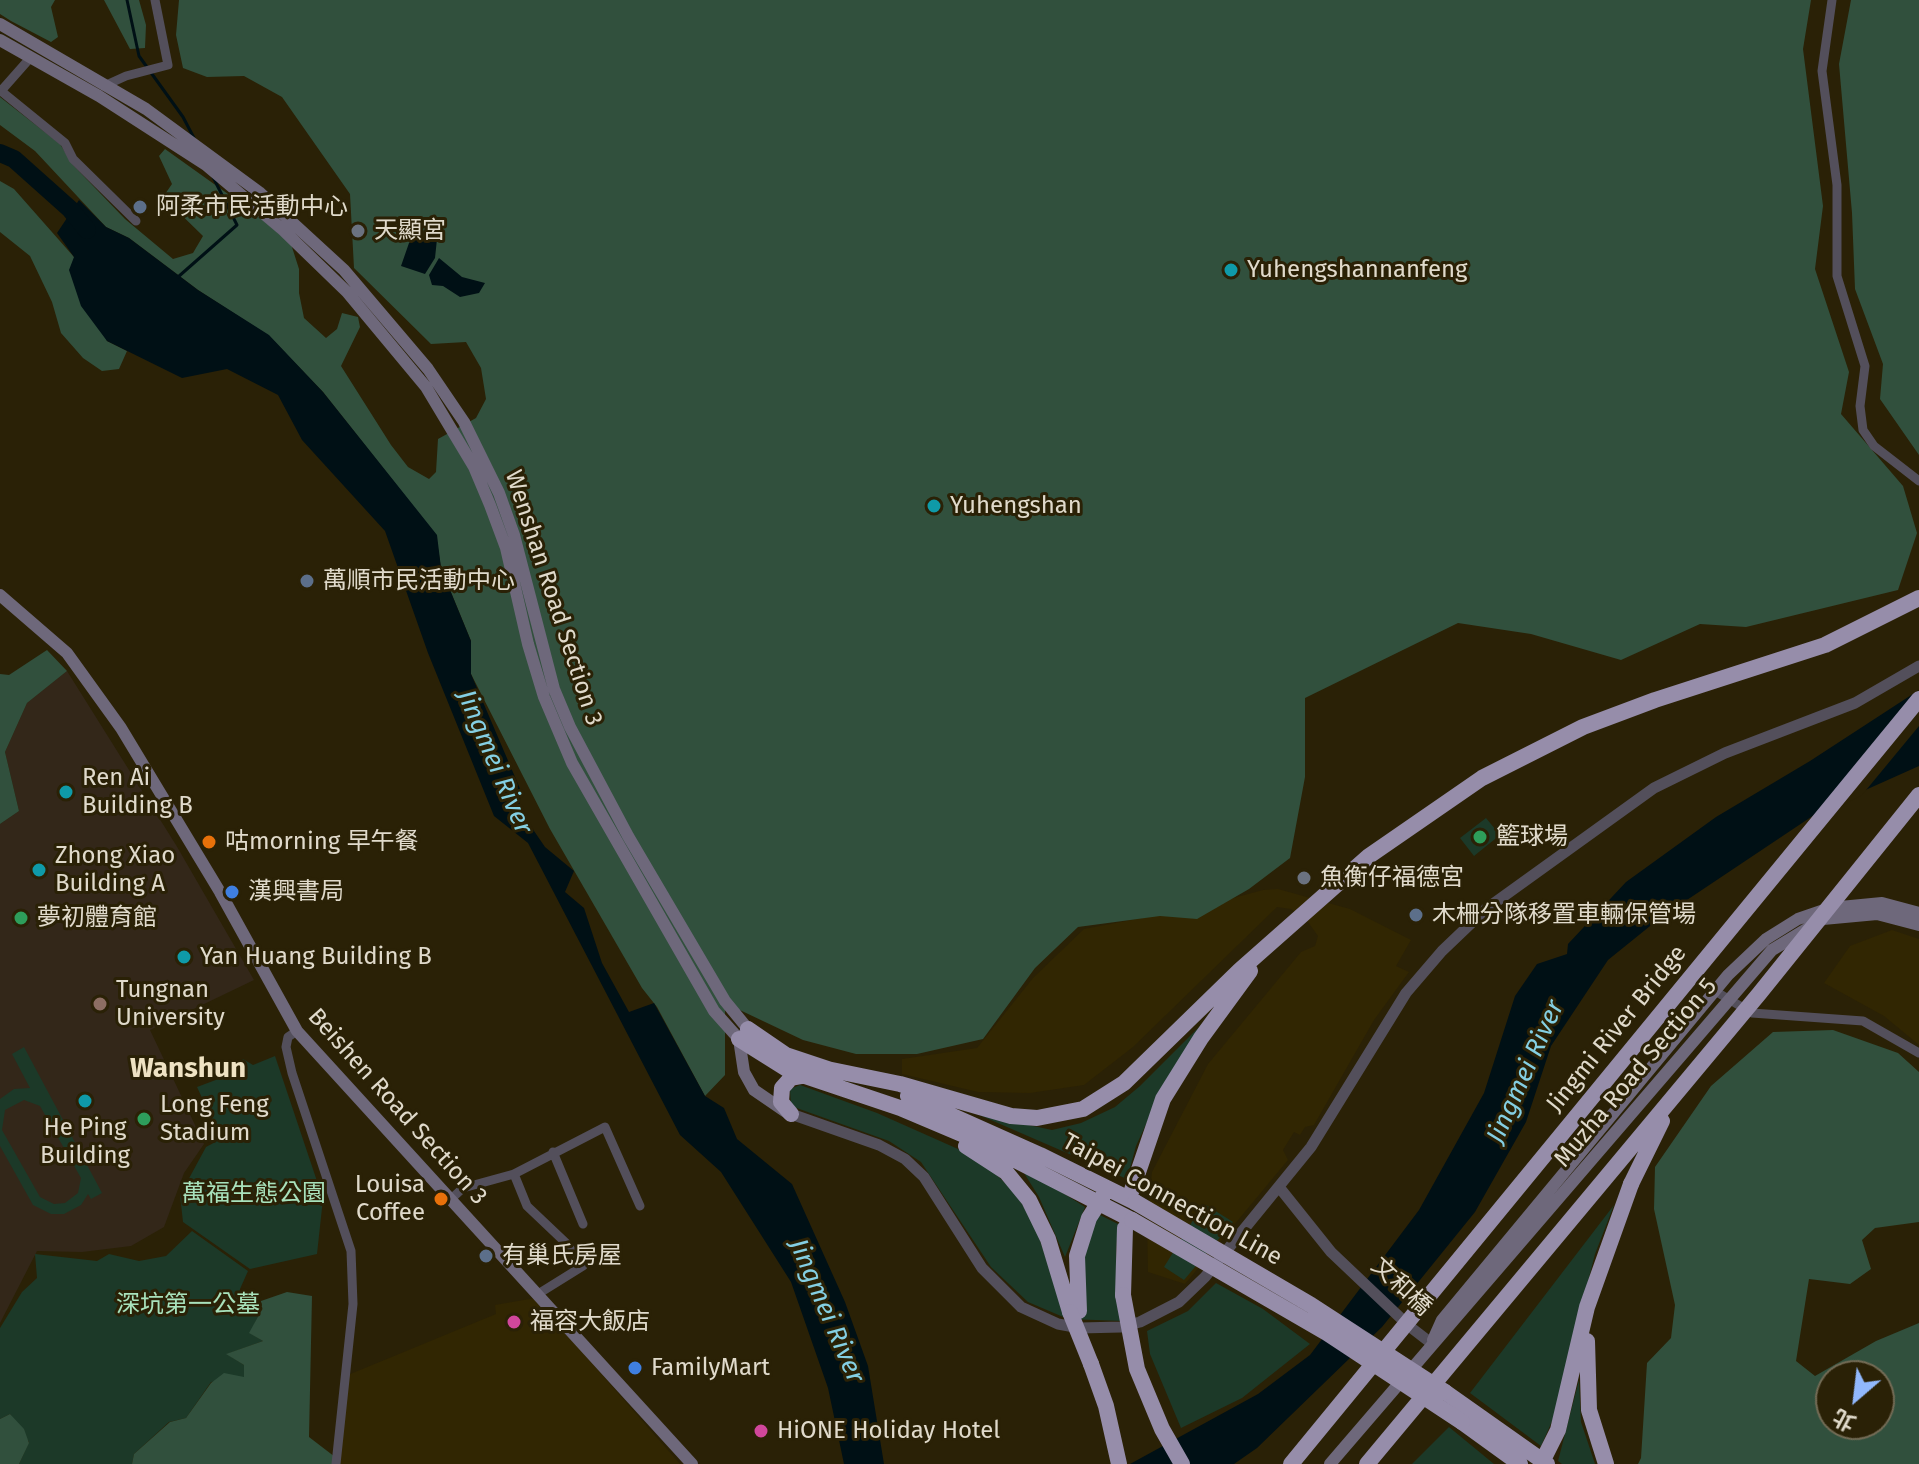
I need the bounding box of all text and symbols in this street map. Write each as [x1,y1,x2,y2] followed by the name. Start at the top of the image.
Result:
[156,193,348,221] place label: 阿柔市民活動中心
[131,198,149,216] marker: 阿柔市民活動中心
[374,217,446,245] place label: 天顯宮
[349,222,367,240] marker: 天顯宮
[1247,256,1468,284] place label: Yuhengshannanfeng
[1222,261,1240,279] marker: Yuhengshannanfeng
[498,467,608,729] street label: Wenshan Road Section 3
[950,492,1082,520] place label: Yuhengshan
[925,497,943,515] marker: Yuhengshan
[323,567,515,595] place label: 萬順市民活動中心
[298,572,316,590] marker: 萬順市民活動中心
[450,685,538,839] water label: Jingmei River
[82,764,193,820] place label: Ren Ai Building B
[57,783,75,801] marker: Ren Ai Building B
[1496,823,1568,851] place label: 籃球場
[225,828,419,856] place label: 咕morning 早午餐
[1471,828,1489,846] marker: 籃球場
[200,833,218,851] marker: 咕morning 早午餐
[55,842,175,898] place label: Zhong Xiao Building A
[30,861,48,879] marker: Zhong Xiao Building A
[1320,864,1464,892] place label: 魚衡仔福德宮
[1295,869,1313,887] marker: 魚衡仔福德宮
[248,878,344,906] place label: 漢興書局
[223,883,241,901] marker: 漢興書局
[1432,901,1696,929] place label: 木柵分隊移置車輛保管場
[37,904,157,932] place label: 夢初體育館
[1407,906,1425,924] marker: 木柵分隊移置車輛保管場
[12,909,30,927] marker: 夢初體育館
[1541,940,1693,1118] street label: Jingmi River Bridge
[200,943,432,971] place label: Yan Huang Building B
[175,948,193,966] marker: Yan Huang Building B
[1549,973,1723,1173] street label: Muzha Road Section 5
[116,976,225,1032] place label: Tungnan University
[91,995,109,1013] marker: Tungnan University
[1481,996,1571,1148] water label: Jingmei River
[301,1003,493,1211] street label: Beishen Road Section 3
[130,1052,246,1086] district label: Wanshun
[160,1091,269,1147] place label: Long Feng Stadium
[76,1092,94,1110] marker: He Ping Building
[135,1110,153,1128] marker: Long Feng Stadium
[40,1114,130,1170] place label: He Ping Building
[1057,1128,1287,1272] street label: Taipei Connection Line
[355,1171,425,1227] place label: Louisa Coffee
[182,1180,326,1208] park label: 萬福生態公園
[432,1190,450,1208] marker: Louisa Coffee
[782,1234,870,1388] water label: Jingmei River
[502,1242,622,1270] place label: 有巢氏房屋
[477,1247,495,1265] marker: 有巢氏房屋
[1365,1252,1437,1322] street label: 文和橋
[116,1291,260,1319] park label: 深坑第一公墓
[530,1308,650,1336] place label: 福容大飯店
[505,1313,523,1331] marker: 福容大飯店
[651,1354,770,1382] place label: FamilyMart
[626,1359,644,1377] marker: FamilyMart
[1815,1360,1895,1440] north arrow
[1828,1403,1861,1437] text: 北
[777,1417,1000,1445] place label: HiONE Holiday Hotel
[752,1422,770,1440] marker: HiONE Holiday Hotel

